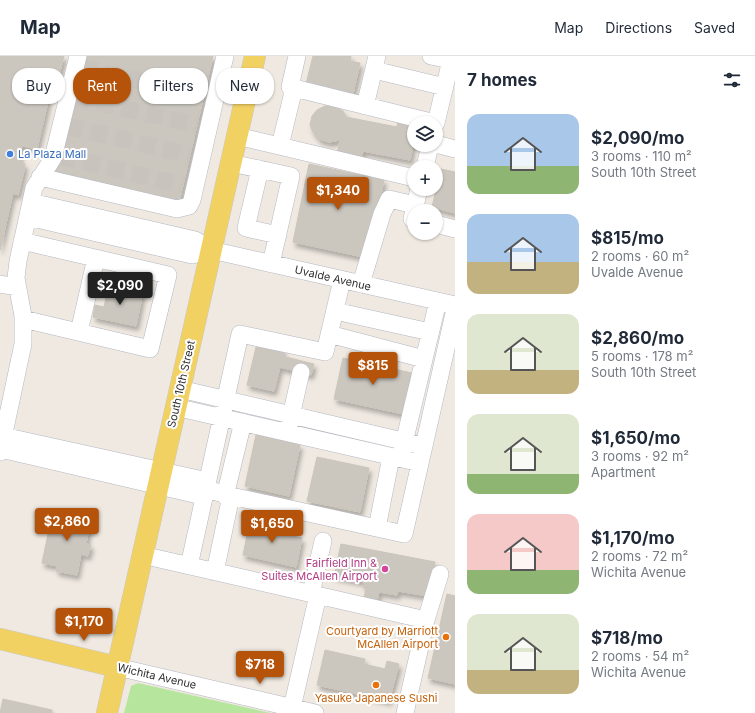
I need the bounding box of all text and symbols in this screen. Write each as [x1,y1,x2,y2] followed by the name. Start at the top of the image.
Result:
[20,16,61,39] text: Map
[554,19,583,36] text: Map
[605,19,672,36] text: Directions
[694,19,735,36] text: Saved
[12,68,65,104] chip: Buy
[73,68,131,104] chip: Rent
[139,68,208,104] chip: Filters
[216,68,274,104] chip: New
[721,69,743,91] icon: filters
[467,70,537,90] text: 7 homes
[407,116,443,240] map controls
[407,116,443,152] button: layers
[591,128,685,148] text: $2,090/mo
[499,130,547,178] icon: home
[18,147,86,161] place label: La Plaza Mall
[591,148,692,164] text: 3 rooms · 110 m²
[5,149,15,159] marker: La Plaza Mall
[407,160,443,196] button: +
[591,164,696,180] text: South 10th Street
[305,177,371,211] pin: $1,340
[316,182,360,198] text: $1,340
[407,204,443,240] button: −
[591,228,664,248] text: $815/mo
[499,230,547,278] icon: home
[591,248,689,264] text: 2 rooms · 60 m²
[293,262,373,294] street label: Uvalde Avenue
[591,264,683,280] text: Uvalde Avenue
[87,272,153,306] pin: $2,090
[97,277,143,293] text: $2,090
[591,328,684,348] text: $2,860/mo
[499,330,547,378] icon: home
[164,339,198,429] street label: South 10th Street
[591,348,693,364] text: 5 rooms · 178 m²
[349,352,397,386] pin: $815
[358,357,388,373] text: $815
[591,364,696,380] text: South 10th Street
[591,428,681,448] text: $1,650/mo
[499,430,547,478] icon: home
[591,448,689,464] text: 3 rooms · 92 m²
[591,464,656,480] text: Apartment
[34,508,100,542] pin: $2,860
[239,510,305,544] pin: $1,650
[44,513,90,529] text: $2,860
[250,515,294,531] text: $1,650
[591,528,675,548] text: $1,170/mo
[499,530,547,578] icon: home
[591,548,688,564] text: 2 rooms · 72 m²
[261,556,377,583] place label: Fairfield Inn & Suites McAllen Airport
[380,564,390,574] marker: Fairfield Inn & Suites McAllen Airport
[591,564,686,580] text: Wichita Avenue
[51,608,117,642] pin: $1,170
[64,613,104,629] text: $1,170
[326,624,438,651] place label: Courtyard by Marriott McAllen Airport
[591,628,663,648] text: $718/mo
[499,630,547,678] icon: home
[441,632,451,642] marker: Courtyard by Marriott McAllen Airport
[591,648,689,664] text: 2 rooms · 54 m²
[236,651,284,685] pin: $718
[245,656,275,672] text: $718
[116,660,198,692] street label: Wichita Avenue
[591,664,686,680] text: Wichita Avenue
[371,680,381,690] marker: Yasuke Japanese Sushi
[315,691,437,705] place label: Yasuke Japanese Sushi

